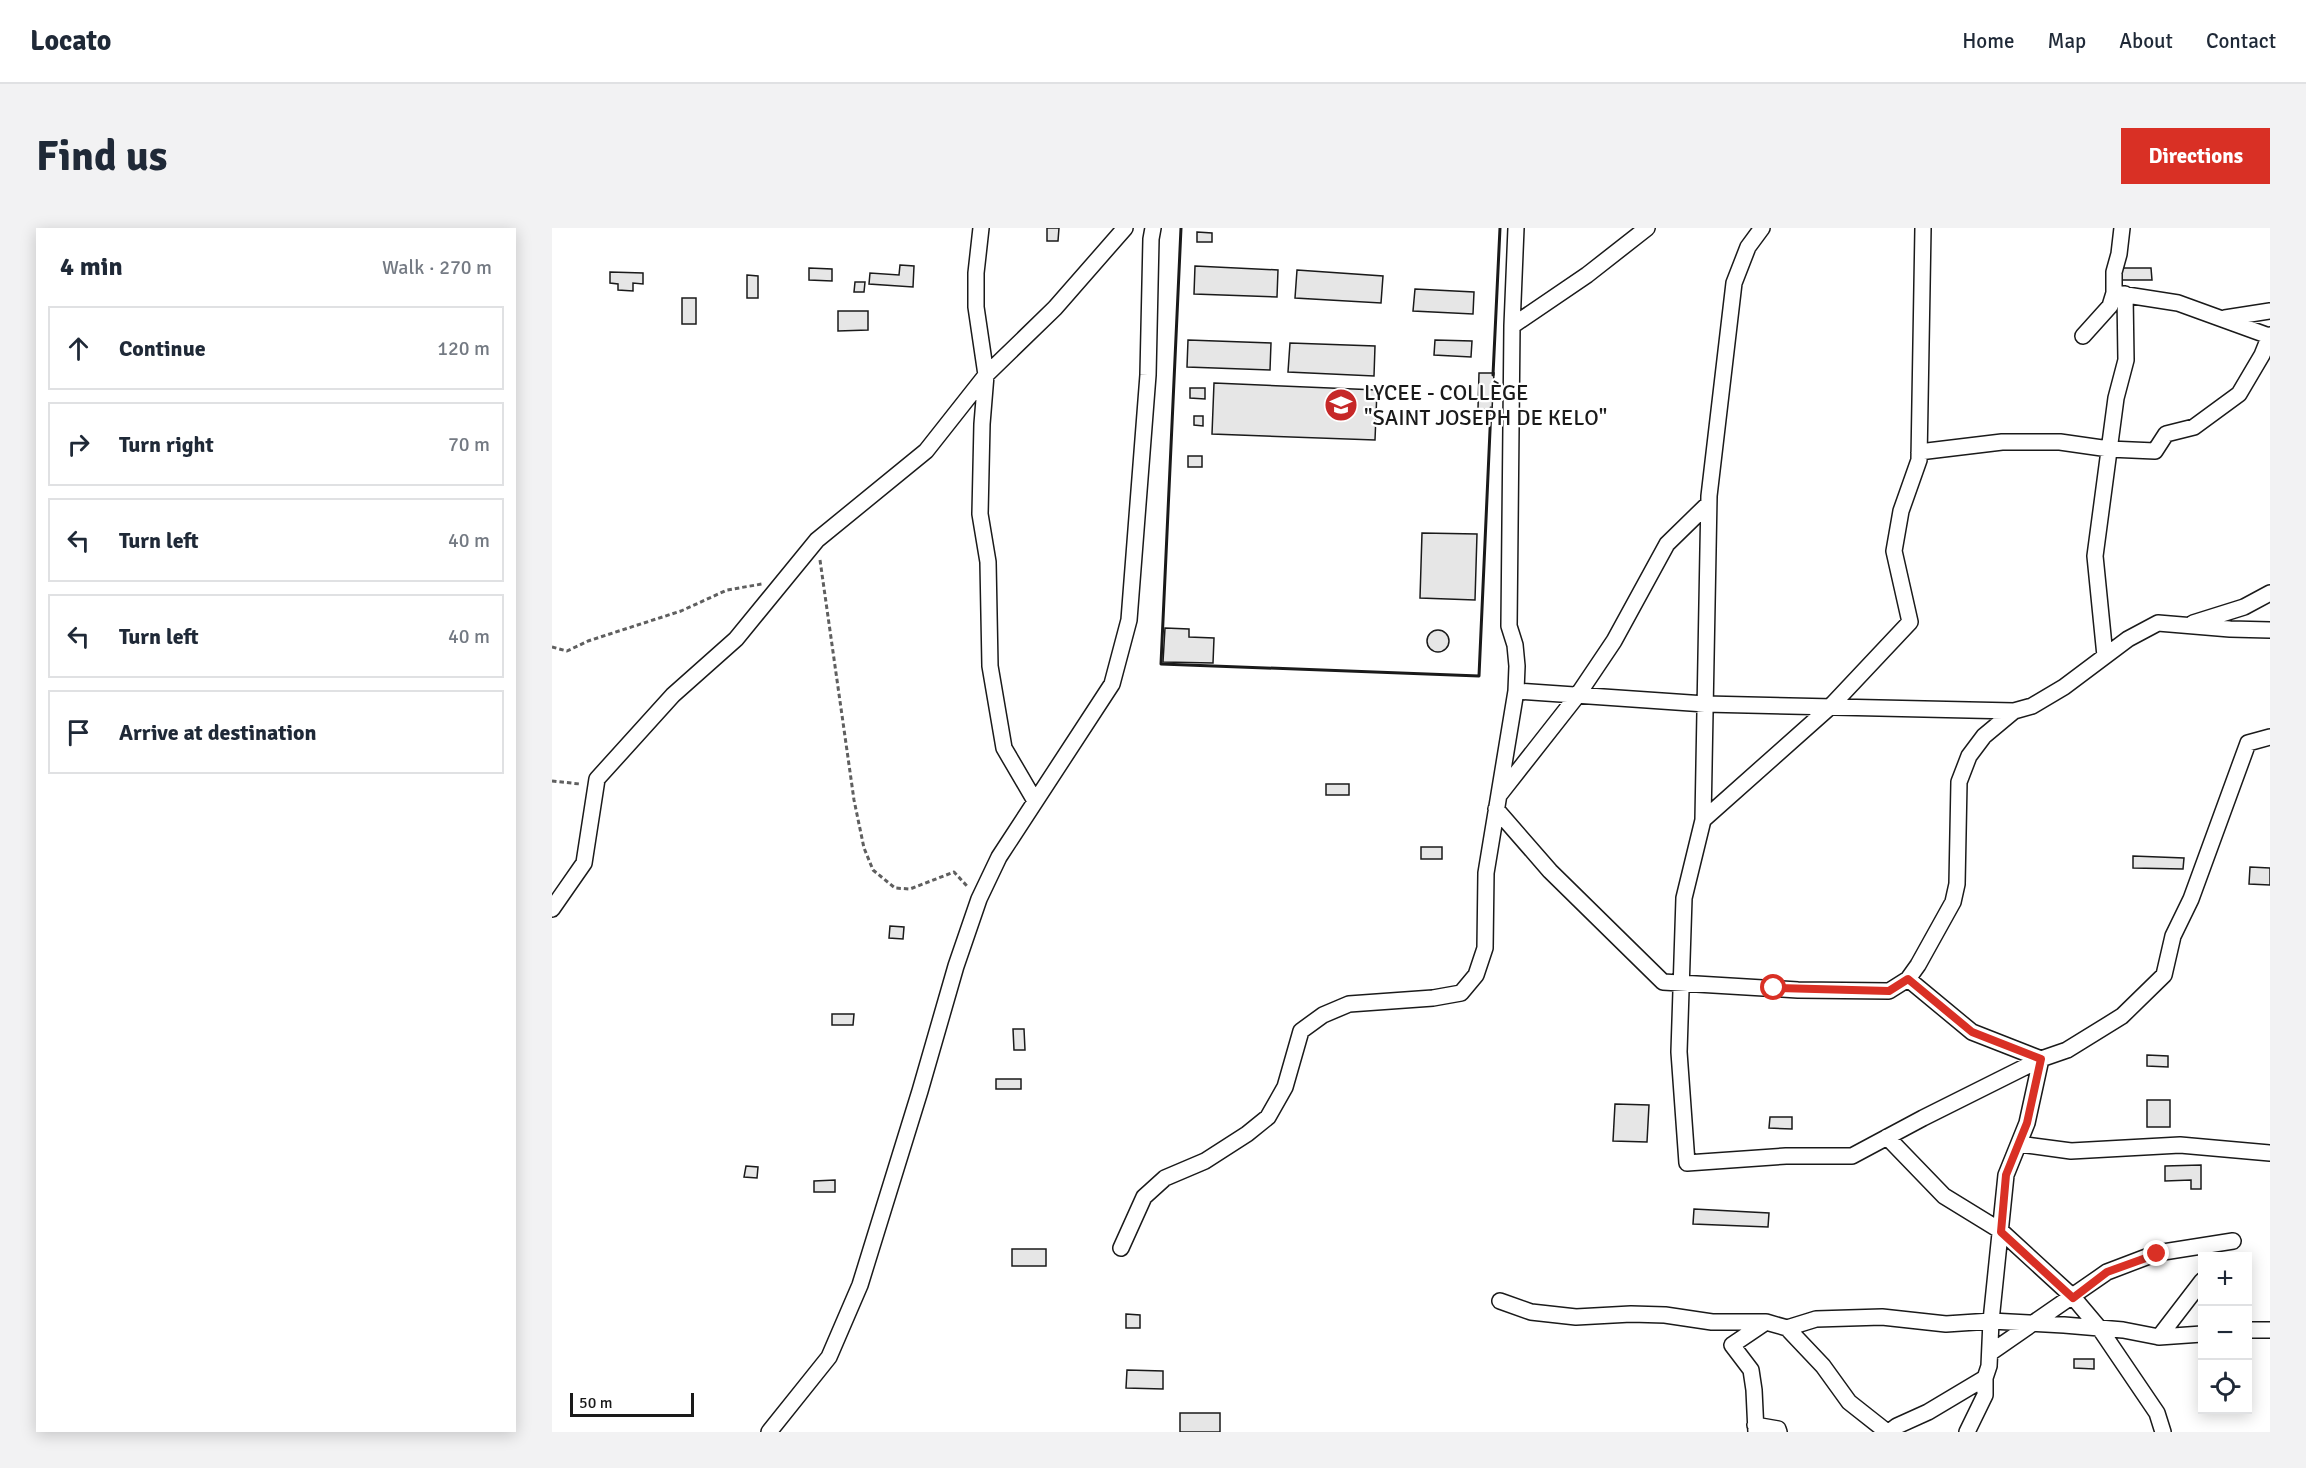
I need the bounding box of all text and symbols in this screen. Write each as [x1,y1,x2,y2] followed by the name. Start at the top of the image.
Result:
[30,24,111,58] text: Locato
[1962,28,2015,54] text: Home
[2048,28,2086,54] text: Map
[2119,28,2173,54] text: About
[2206,28,2276,54] text: Contact
[2121,128,2270,184] button: Directions
[36,131,167,182] text: Find us
[60,251,123,283] text: 4 min
[382,255,492,280] text: Walk · 270 m
[62,332,95,365] icon: ahead
[119,335,206,362] text: Continue
[437,336,490,361] text: 120 m
[1364,379,1607,431] place label: LYCEE - COLLÈGE "SAINT JOSEPH DE KELO"
[1323,387,1359,423] school or university icon: LYCEE - COLLÈGE "SAINT JOSEPH DE KELO"
[62,428,95,461] icon: right
[119,431,214,458] text: Turn right
[448,432,490,457] text: 70 m
[62,524,95,557] icon: left
[119,527,199,554] text: Turn left
[448,528,490,553] text: 40 m
[62,620,95,653] icon: left
[119,623,199,650] text: Turn left
[448,624,490,649] text: 40 m
[62,716,95,749] icon: arrive
[119,719,316,746] text: Arrive at destination
[1760,974,1786,1000] route start
[2143,1240,2169,1266] route end
[2198,1252,2252,1414] map controls
[2198,1252,2252,1306] button: +
[2198,1306,2252,1360] button: −
[2198,1360,2252,1414] button: locate
[570,1390,694,1418] scale bar
[579,1393,613,1413] text: 50 m

